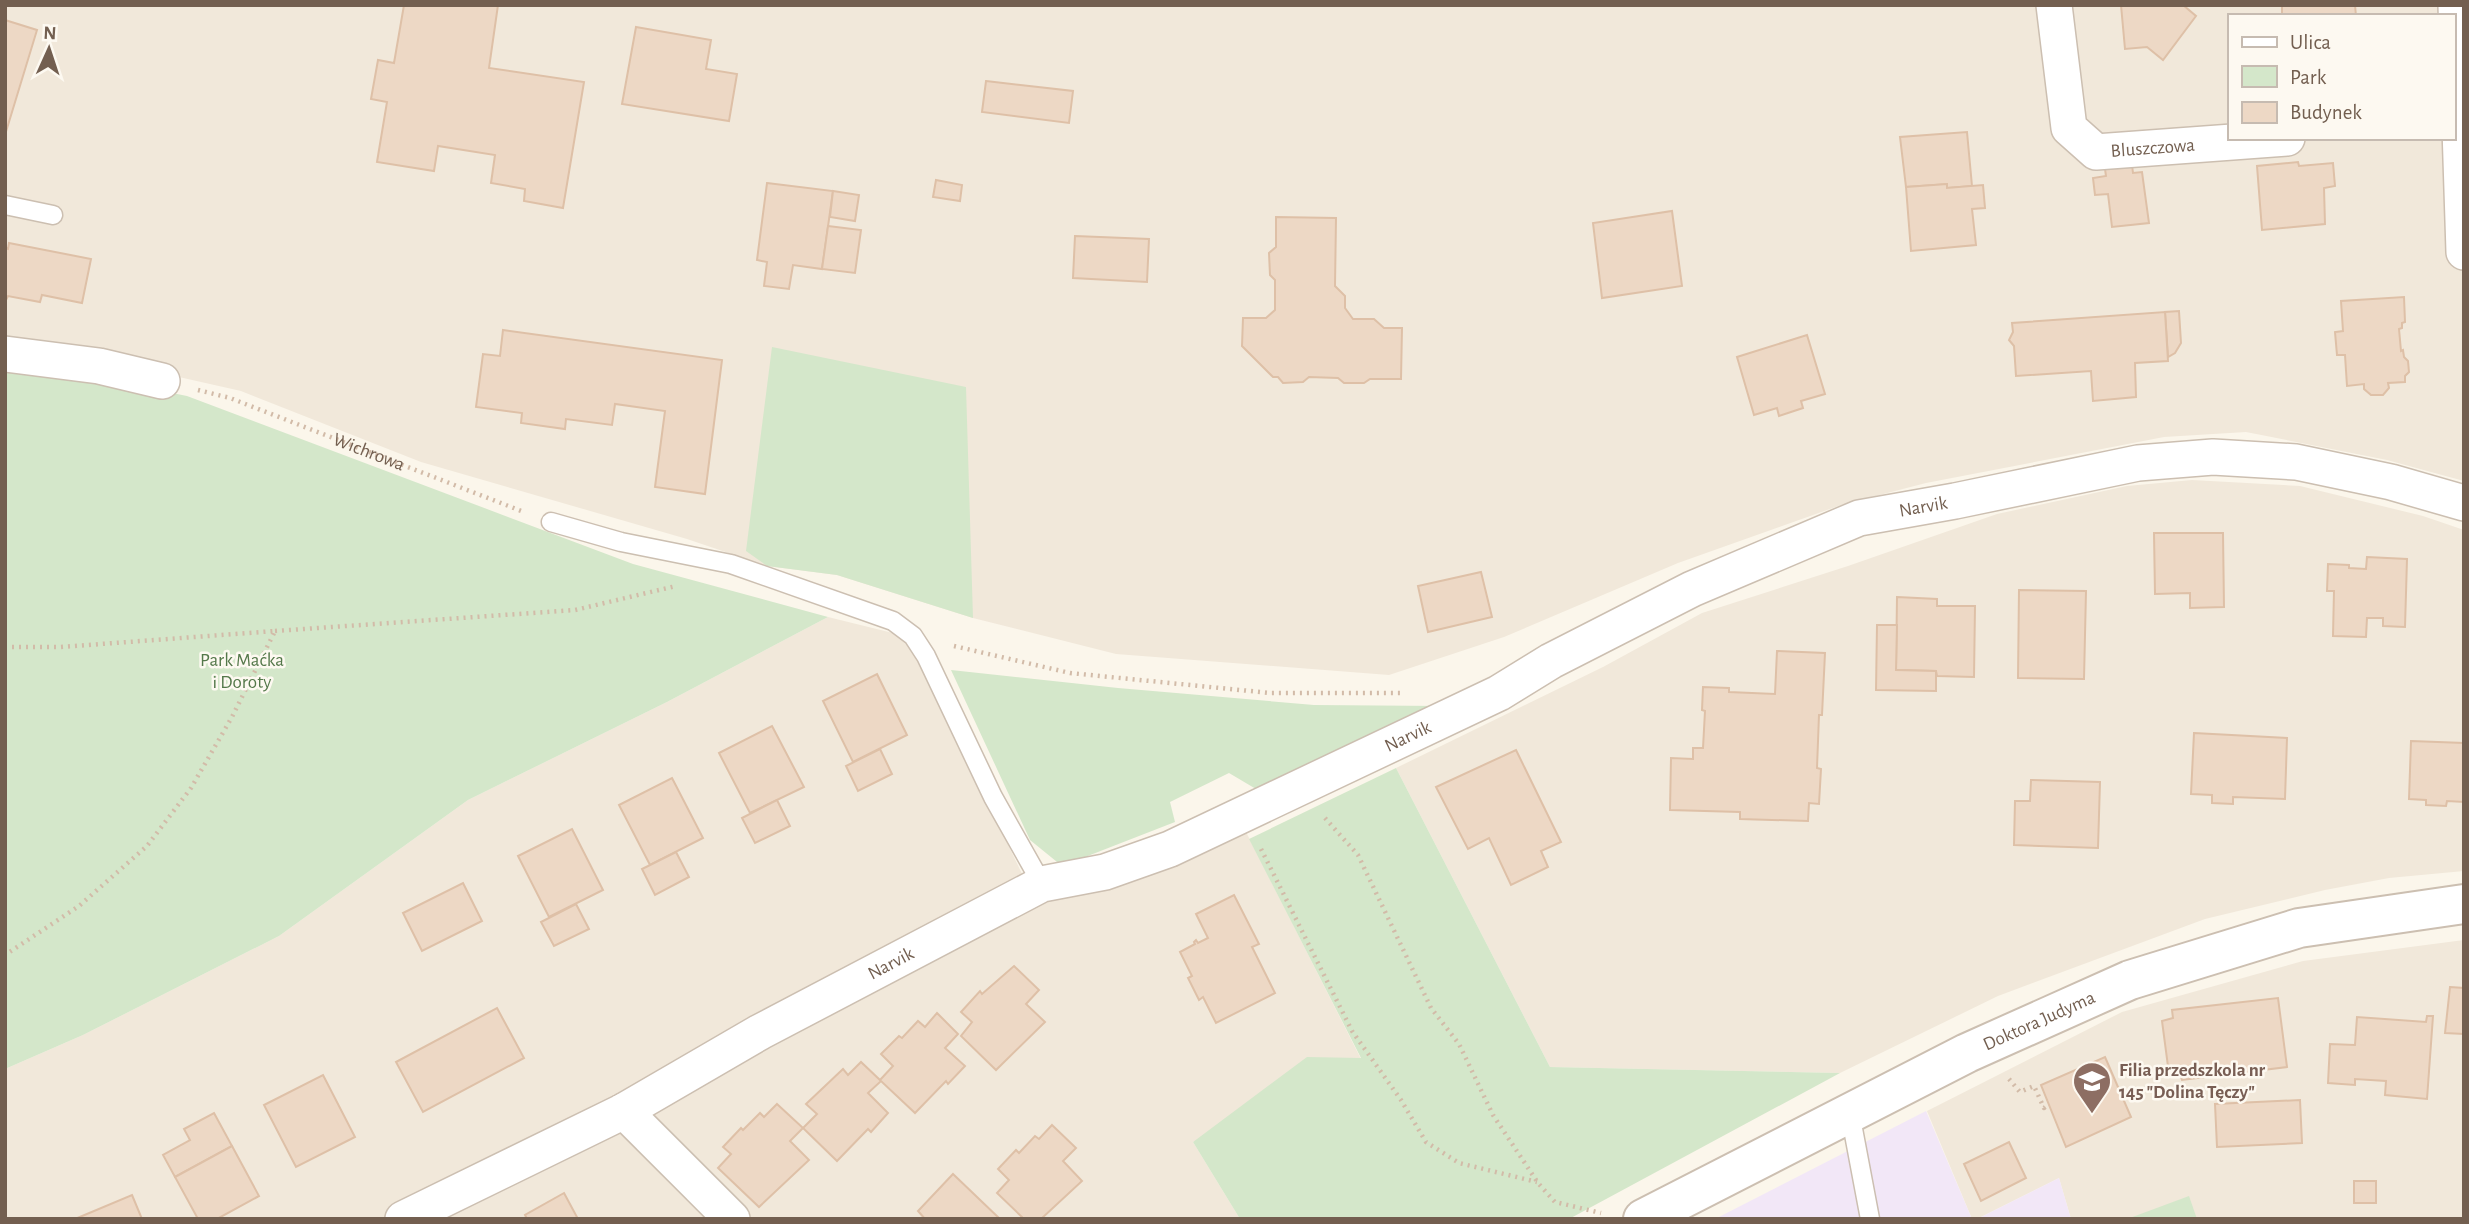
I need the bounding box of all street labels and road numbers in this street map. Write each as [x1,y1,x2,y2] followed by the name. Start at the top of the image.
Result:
[2110,135,2196,160] street label: Bluszczowa
[330,429,408,474] street label: Wichrowa
[1897,493,1949,520] street label: Narvik
[1382,717,1434,755] street label: Narvik
[865,943,917,983] street label: Narvik
[1980,987,2098,1054] street label: Doktora Judyma

